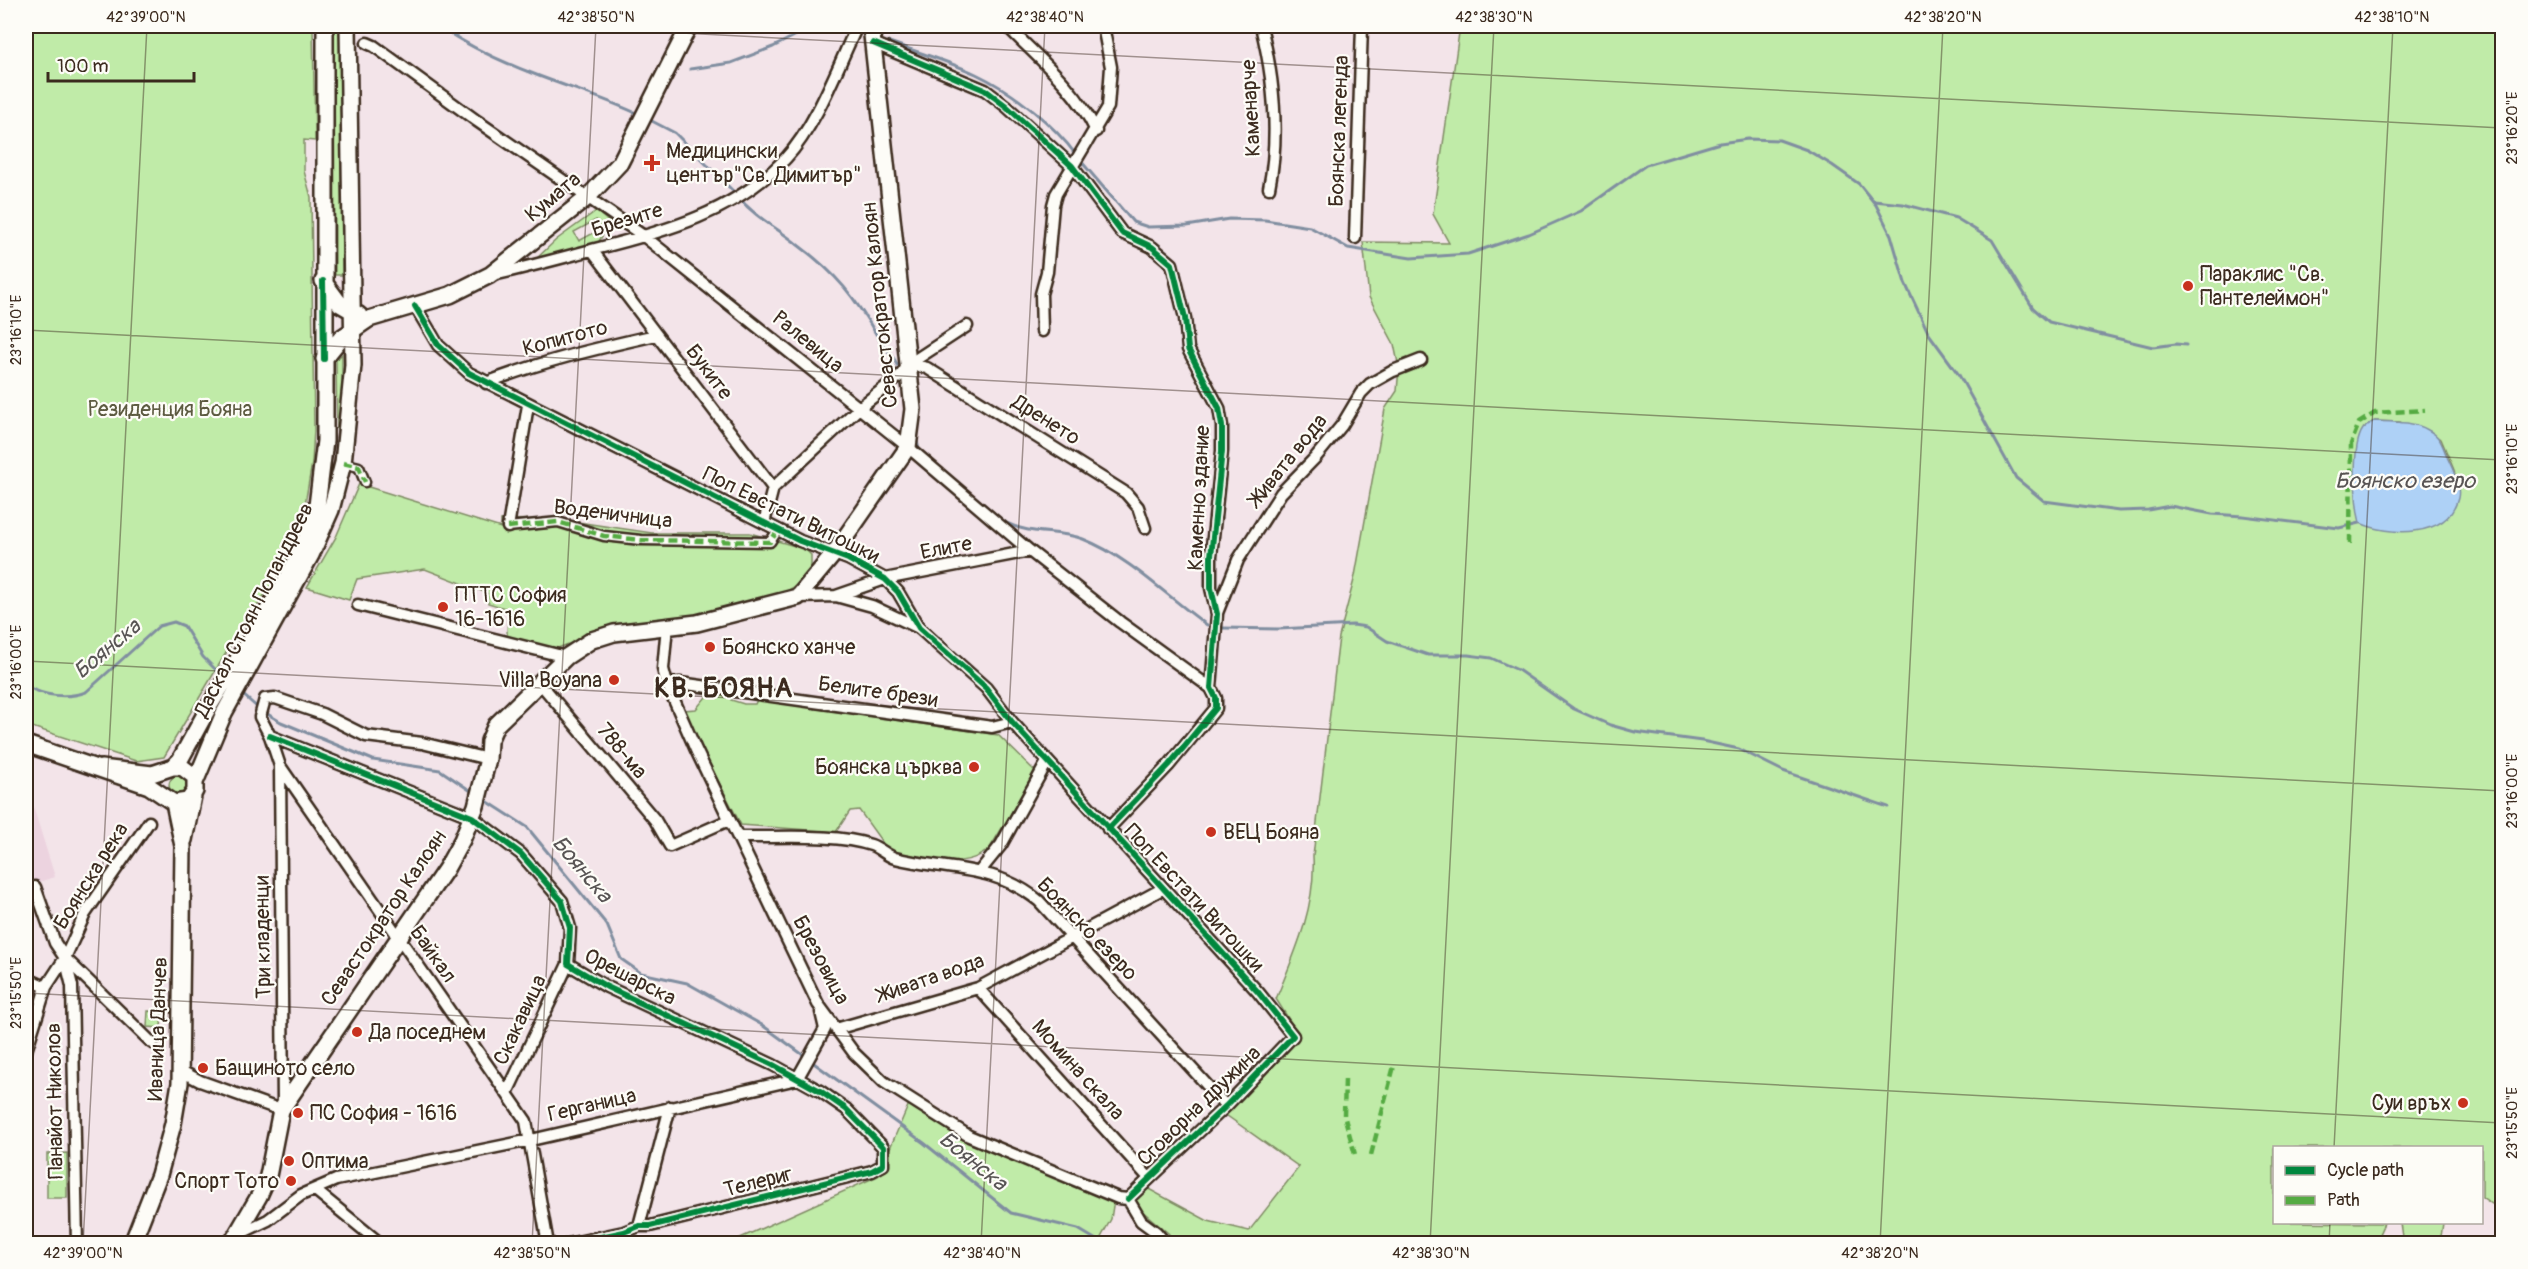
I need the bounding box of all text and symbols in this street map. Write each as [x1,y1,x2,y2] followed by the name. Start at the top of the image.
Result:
[106,8,186,27] text: 42°39'00"N
[557,8,635,27] text: 42°38'50"N
[1006,8,1084,27] text: 42°38'40"N
[1455,8,1533,27] text: 42°38'30"N
[1904,8,1982,27] text: 42°38'20"N
[2355,8,2429,27] text: 42°38'10"N
[48,45,194,83] scale bar
[57,55,109,78] text: 100 m
[1323,55,1355,207] street label: Боянска легенда
[1235,58,1267,157] street label: Каменарче
[2503,91,2522,164] text: 23°16'20"E
[666,138,862,189] place label: Медицински център"Св. Димитър"
[643,154,661,172] marker: Медицински център"Св. Димитър"
[519,166,587,228] street label: Кумата
[588,196,667,244] street label: Брезите
[856,201,904,409] street label: Севастократор Калоян
[2200,261,2329,312] place label: Параклис "Св. Пантелеймон"
[2181,279,2195,293] marker: Параклис "Св. Пантелеймон"
[7,295,26,365] text: 23°16'10"E
[767,305,849,379] street label: Ралевица
[519,314,611,362] street label: Копитото
[679,339,739,406] street label: Буките
[1006,388,1085,451] street label: Дренето
[88,396,252,423] park label: Резиденция Бояна
[1241,408,1333,514] street label: Живата вода
[1182,424,1216,571] street label: Каменно здание
[2503,424,2522,494] text: 23°16'10"E
[698,460,884,570] street label: Поп Евстати Витошки
[2335,467,2477,495] water label: Боянско езеро
[552,493,674,535] street label: Воденичница
[188,498,320,723] street label: Даскал Стоян Попандреев
[918,530,975,566] street label: Елите
[455,582,567,633] place label: ПТТС София 16-1616
[436,600,450,614] marker: ПТТС София 16-1616
[68,612,148,685] water label: Боянска
[7,624,26,699] text: 23°16'00"E
[722,634,856,661] place label: Боянско ханче
[703,640,717,654] marker: Боянско ханче
[498,667,602,694] place label: Villa Boyana
[816,670,940,714] street label: Белите брези
[654,672,794,705] district label: КВ. БОЯНА
[607,673,621,687] marker: Villa Boyana
[591,717,653,785] street label: 788-ма
[2503,753,2522,828] text: 23°16'00"E
[815,754,962,781] place label: Боянска църква
[967,760,981,774] marker: Боянска църква
[48,818,134,934] street label: Боянска река
[1118,818,1270,978] street label: Поп Евстати Витошки
[1223,819,1319,846] place label: ВЕЦ Бояна
[315,825,453,1011] street label: Севастократор Калоян
[1204,825,1218,839] marker: ВЕЦ Бояна
[546,830,619,910] water label: Боянска
[1031,872,1143,986] street label: Боянско езеро
[248,875,278,999] street label: Три кладенци
[786,911,856,1009] street label: Брезовица
[404,920,462,988] street label: Байкал
[580,942,680,1012] street label: Орешарска
[871,947,988,1010] street label: Живата вода
[142,956,174,1102] street label: Иваница Данчев
[7,957,26,1029] text: 23°15'50"E
[487,970,553,1070] street label: Скакавица
[1026,1014,1130,1126] street label: Момина скала
[368,1019,486,1046] place label: Да поседнем
[40,1023,70,1179] street label: Панайот Николов
[350,1025,364,1039] marker: Да поседнем
[1131,1040,1267,1172] street label: Сговорна дружина
[215,1055,355,1082] place label: Бащиното село
[196,1061,210,1075] marker: Бащиното село
[545,1082,639,1128] street label: Герганица
[2503,1087,2522,1159] text: 23°15'50"E
[2371,1090,2451,1117] place label: Суи връх
[2456,1096,2470,1110] marker: Суи връх
[310,1100,457,1127] place label: ПС София - 1616
[291,1106,305,1120] marker: ПС София - 1616
[933,1125,1014,1198] water label: Боянска
[2273,1146,2483,1224] legend
[301,1148,369,1175] place label: Оптима
[282,1154,296,1168] marker: Оптима
[2327,1159,2404,1182] text: Cycle path
[721,1160,795,1204] street label: Телериг
[174,1168,279,1195] place label: Спорт Тото
[284,1174,298,1188] marker: Спорт Тото
[2327,1189,2360,1212] text: Path
[43,1244,123,1263] text: 42°39'00"N
[493,1244,571,1263] text: 42°38'50"N
[943,1244,1021,1263] text: 42°38'40"N
[1392,1244,1470,1263] text: 42°38'30"N
[1841,1244,1919,1263] text: 42°38'20"N

